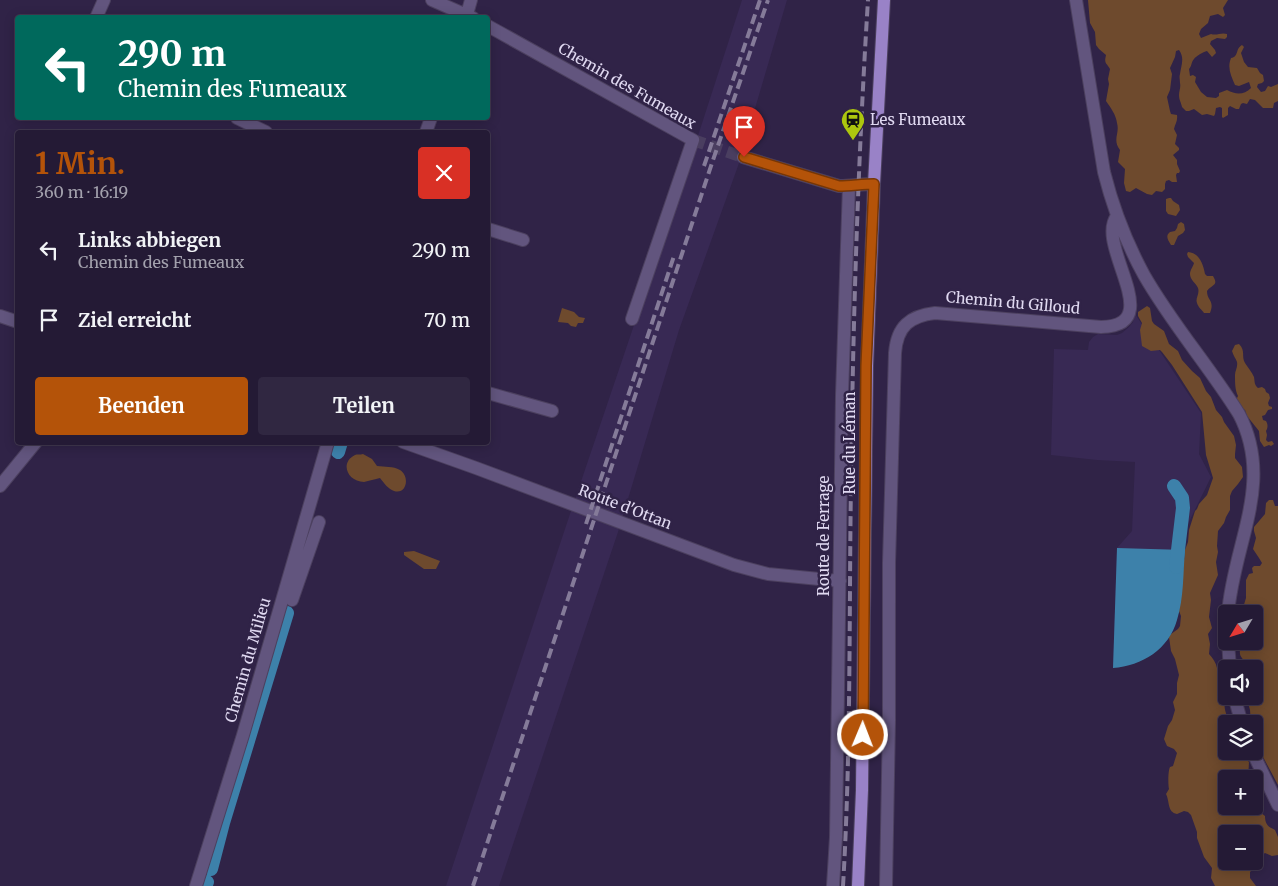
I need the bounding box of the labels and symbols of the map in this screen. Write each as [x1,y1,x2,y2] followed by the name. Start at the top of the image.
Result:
[555,38,700,133] street label: Chemin des Fumeaux
[723,106,765,157] pin
[840,107,866,141] station icon: Les Fumeaux
[870,110,966,129] place label: Les Fumeaux
[945,287,1081,318] street label: Chemin du Gilloud
[840,391,859,495] street label: Rue du Léman
[814,476,833,596] street label: Route de Ferrage
[576,480,675,533] street label: Route d'Ottan
[221,595,274,725] street label: Chemin du Milieu
[1218,605,1262,650] north arrow
[836,708,888,760] position arrow

